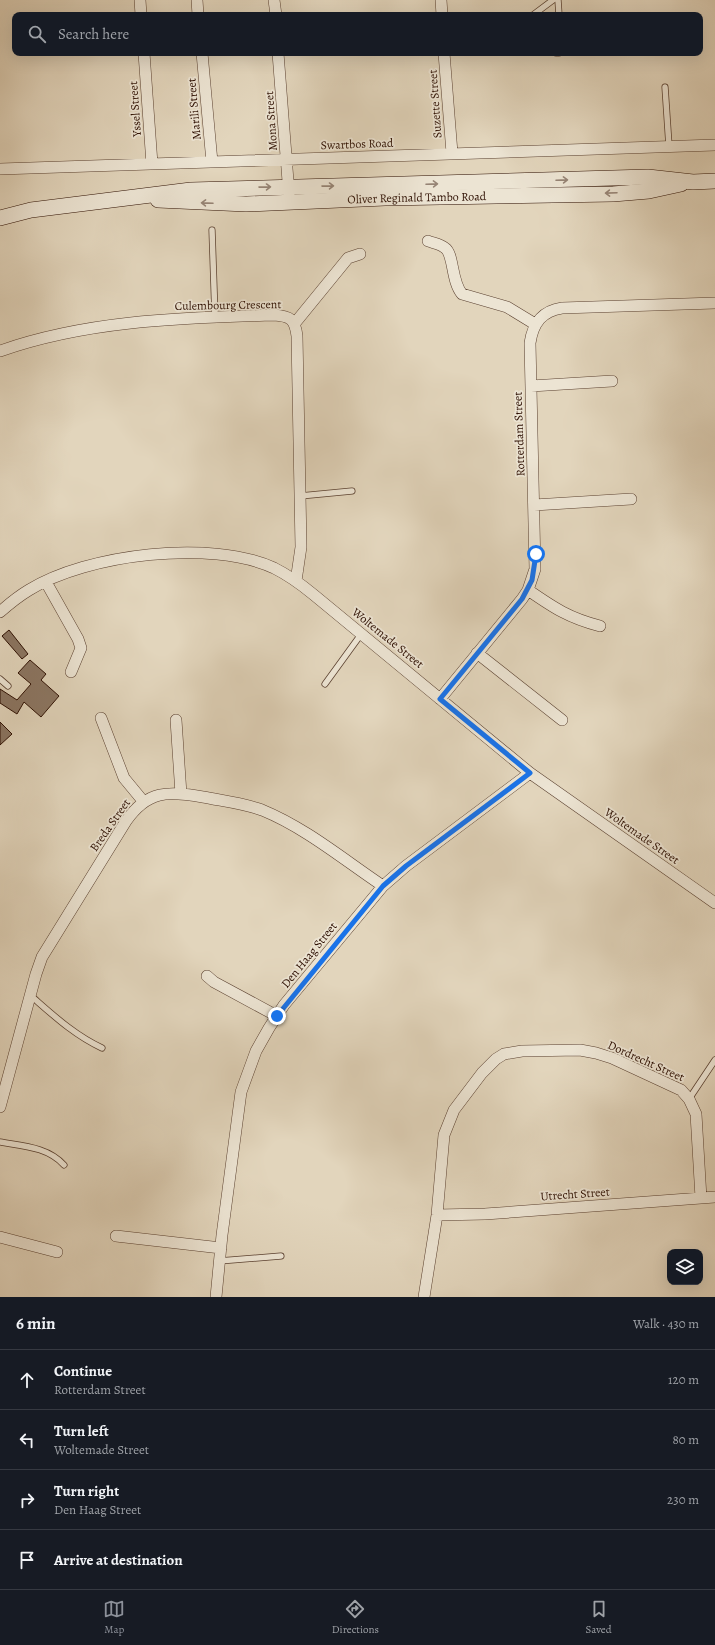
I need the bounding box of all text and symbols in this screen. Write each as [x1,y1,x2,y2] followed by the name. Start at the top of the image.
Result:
[12,12,703,56] search box
[26,23,48,45] icon: search
[58,24,129,44] text: Search here
[425,69,445,139] street label: Suzette Street
[183,77,205,140] street label: Marili Street
[125,81,145,138] street label: Yssel Street
[261,90,281,151] street label: Mona Street
[320,135,394,153] street label: Swartbos Road
[555,176,568,183] one-way arrow
[425,180,438,187] one-way arrow
[321,182,334,190] one-way arrow
[258,183,271,191] one-way arrow
[347,188,487,208] street label: Oliver Reginald Tambo Road
[605,190,618,197] one-way arrow
[201,199,214,207] one-way arrow
[175,296,281,314] street label: Culembourg Crescent
[510,391,528,477] street label: Rotterdam Street
[527,545,545,563] route start
[348,604,427,672] street label: Woltemade Street
[86,795,134,855] street label: Breda Street
[601,804,683,868] street label: Woltemade Street
[277,919,341,991] street label: Den Haag Street
[268,1007,286,1025] route end
[605,1037,687,1085] street label: Dordrecht Street
[540,1184,610,1204] street label: Utrecht Street
[667,1249,703,1285] map controls
[667,1249,703,1285] button: layers
[16,1312,56,1335] text: 6 min
[633,1315,699,1332] text: Walk · 430 m
[54,1361,112,1381] text: Continue
[16,1369,38,1391] icon: ahead
[668,1371,699,1388] text: 120 m
[54,1381,146,1398] text: Rotterdam Street
[54,1421,109,1441] text: Turn left
[16,1429,38,1451] icon: left
[672,1431,699,1448] text: 80 m
[54,1441,149,1458] text: Woltemade Street
[54,1481,119,1501] text: Turn right
[16,1489,38,1511] icon: right
[667,1491,699,1508] text: 230 m
[54,1501,141,1518] text: Den Haag Street
[16,1549,38,1571] icon: arrive
[54,1550,183,1570] text: Arrive at destination
[103,1598,125,1637] tab: Map
[332,1598,379,1637] tab: Directions
[586,1598,612,1637] tab: Saved

